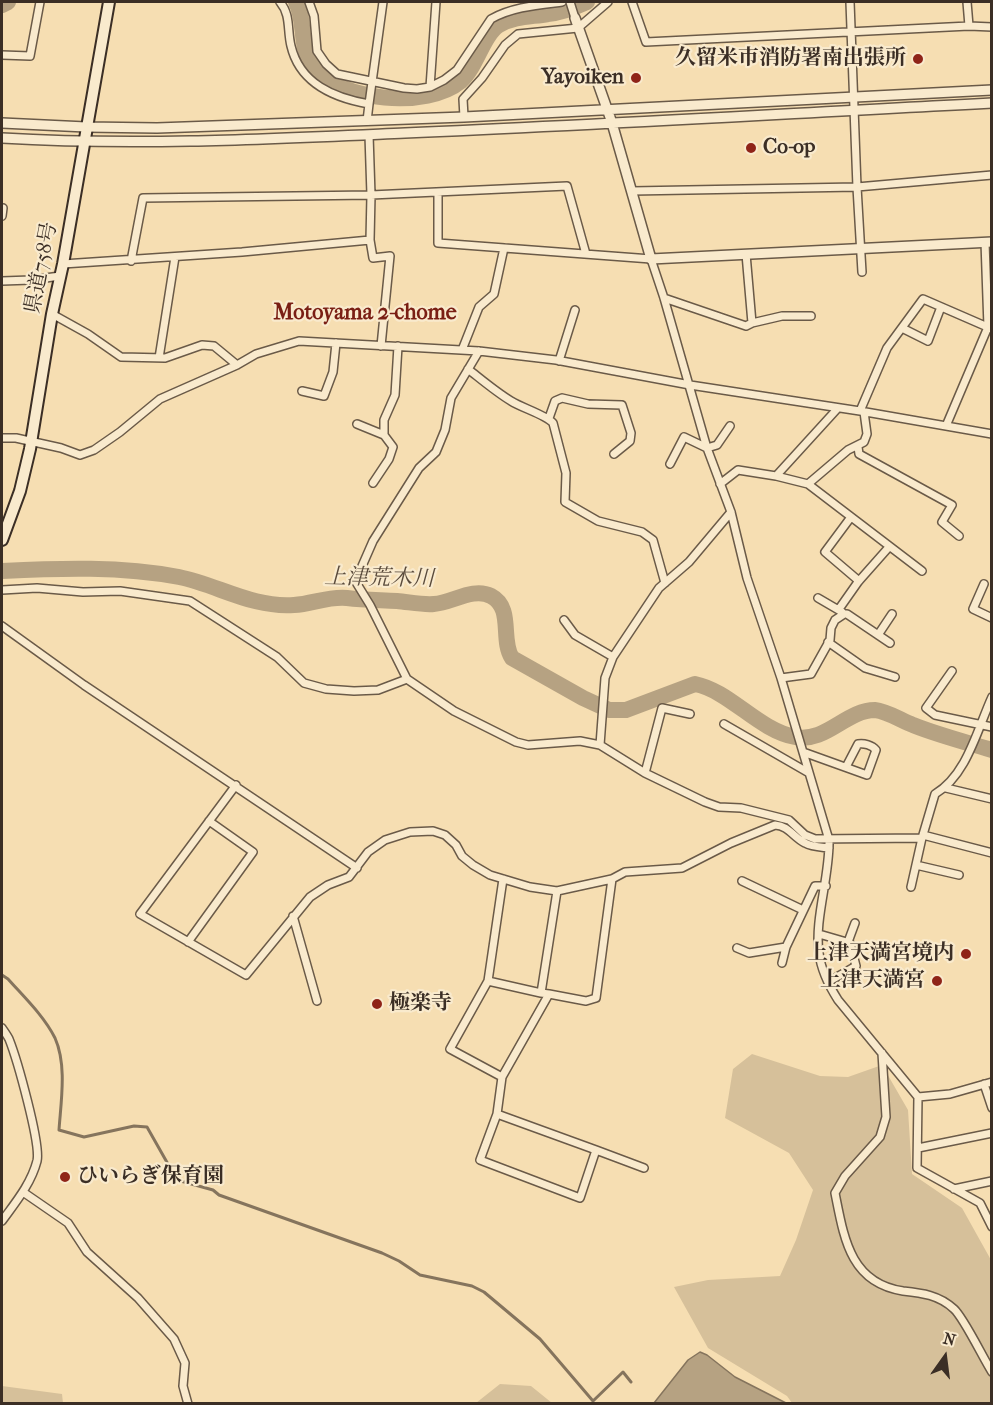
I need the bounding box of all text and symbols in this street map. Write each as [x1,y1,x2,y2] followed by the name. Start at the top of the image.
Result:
[675,46,906,72] place label: 久留米市消防署南出張所
[911,52,925,66] marker: 久留米市消防署南出張所
[541,65,624,91] place label: Yayoiken
[629,71,643,85] marker: Yayoiken
[763,135,815,161] place label: Co-op
[744,141,758,155] marker: Co-op
[21,220,63,316] street label: 県道758号
[273,301,457,327] district label: Motoyama 2-chome
[324,565,434,593] water label: 上津荒木川
[807,941,954,967] place label: 上津天満宮境内
[959,947,973,961] marker: 上津天満宮境内
[820,968,925,994] place label: 上津天満宮
[930,974,944,988] marker: 上津天満宮
[389,991,452,1017] place label: 極楽寺
[370,997,384,1011] marker: 極楽寺
[77,1164,224,1190] place label: ひいらぎ保育園
[58,1170,72,1184] marker: ひいらぎ保育園
[915,1327,975,1387] north arrow
[941,1328,958,1350] text: N

